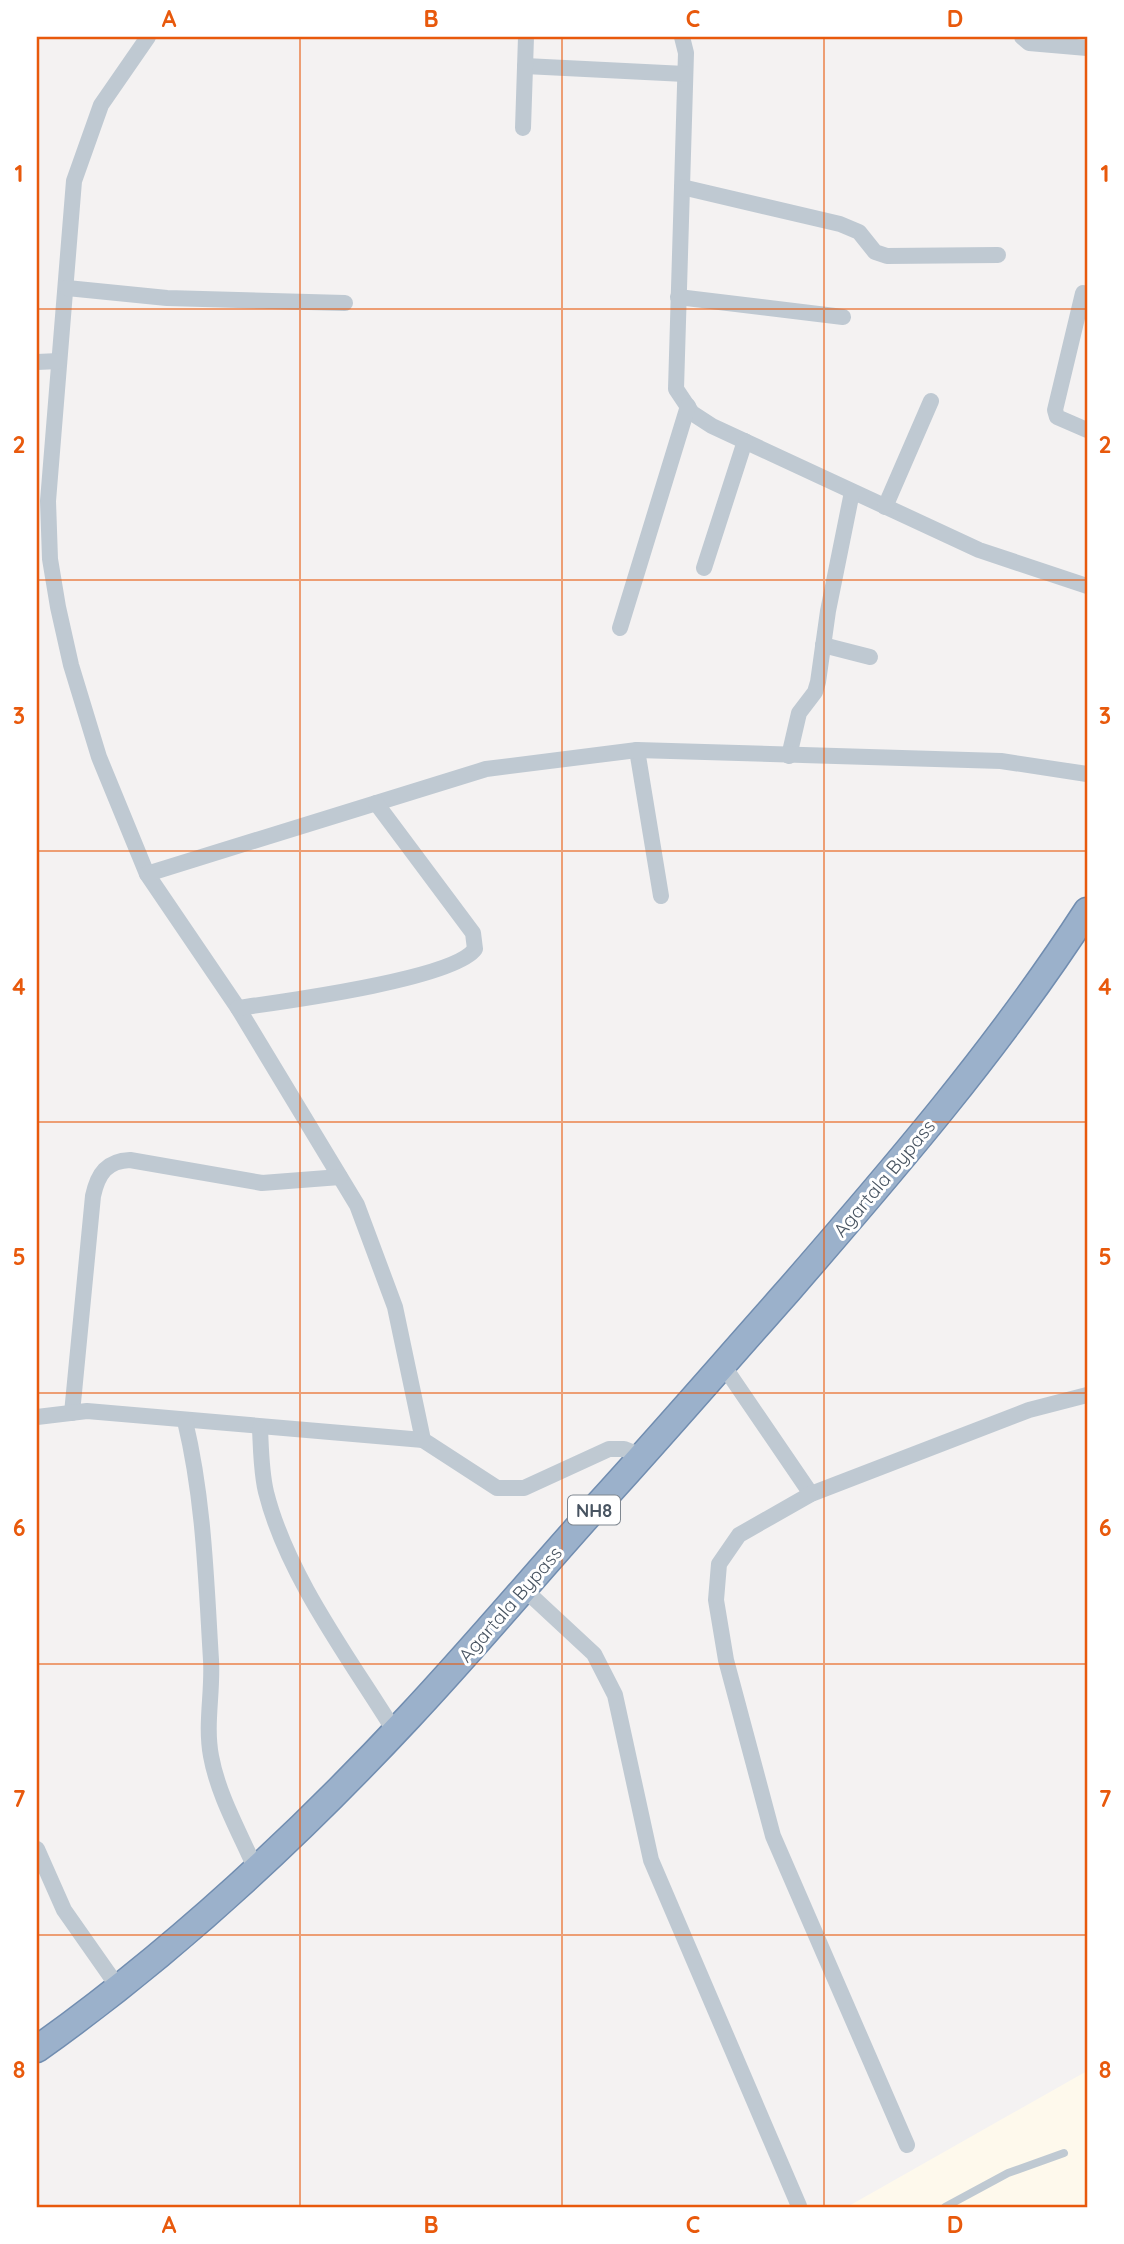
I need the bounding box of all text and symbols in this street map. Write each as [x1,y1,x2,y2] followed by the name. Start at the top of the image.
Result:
[162,4,177,33] text: A
[423,4,439,33] text: B
[686,4,700,33] text: C
[947,4,963,33] text: D
[15,159,23,188] text: 1
[1101,159,1109,188] text: 1
[12,430,26,459] text: 2
[1098,430,1112,459] text: 2
[13,701,25,730] text: 3
[1099,701,1111,730] text: 3
[12,972,26,1001] text: 4
[1098,972,1112,1001] text: 4
[828,1114,940,1242] street label: Agartala Bypass
[12,1242,26,1271] text: 5
[1098,1242,1112,1271] text: 5
[568,1496,620,1525] road number: NH8
[13,1513,25,1542] text: 6
[1099,1513,1111,1542] text: 6
[453,1541,567,1667] street label: Agartala Bypass
[13,1784,26,1813] text: 7
[1099,1784,1112,1813] text: 7
[13,2055,25,2084] text: 8
[1099,2055,1111,2084] text: 8
[162,2210,177,2239] text: A
[423,2210,439,2239] text: B
[686,2210,700,2239] text: C
[947,2210,963,2239] text: D

